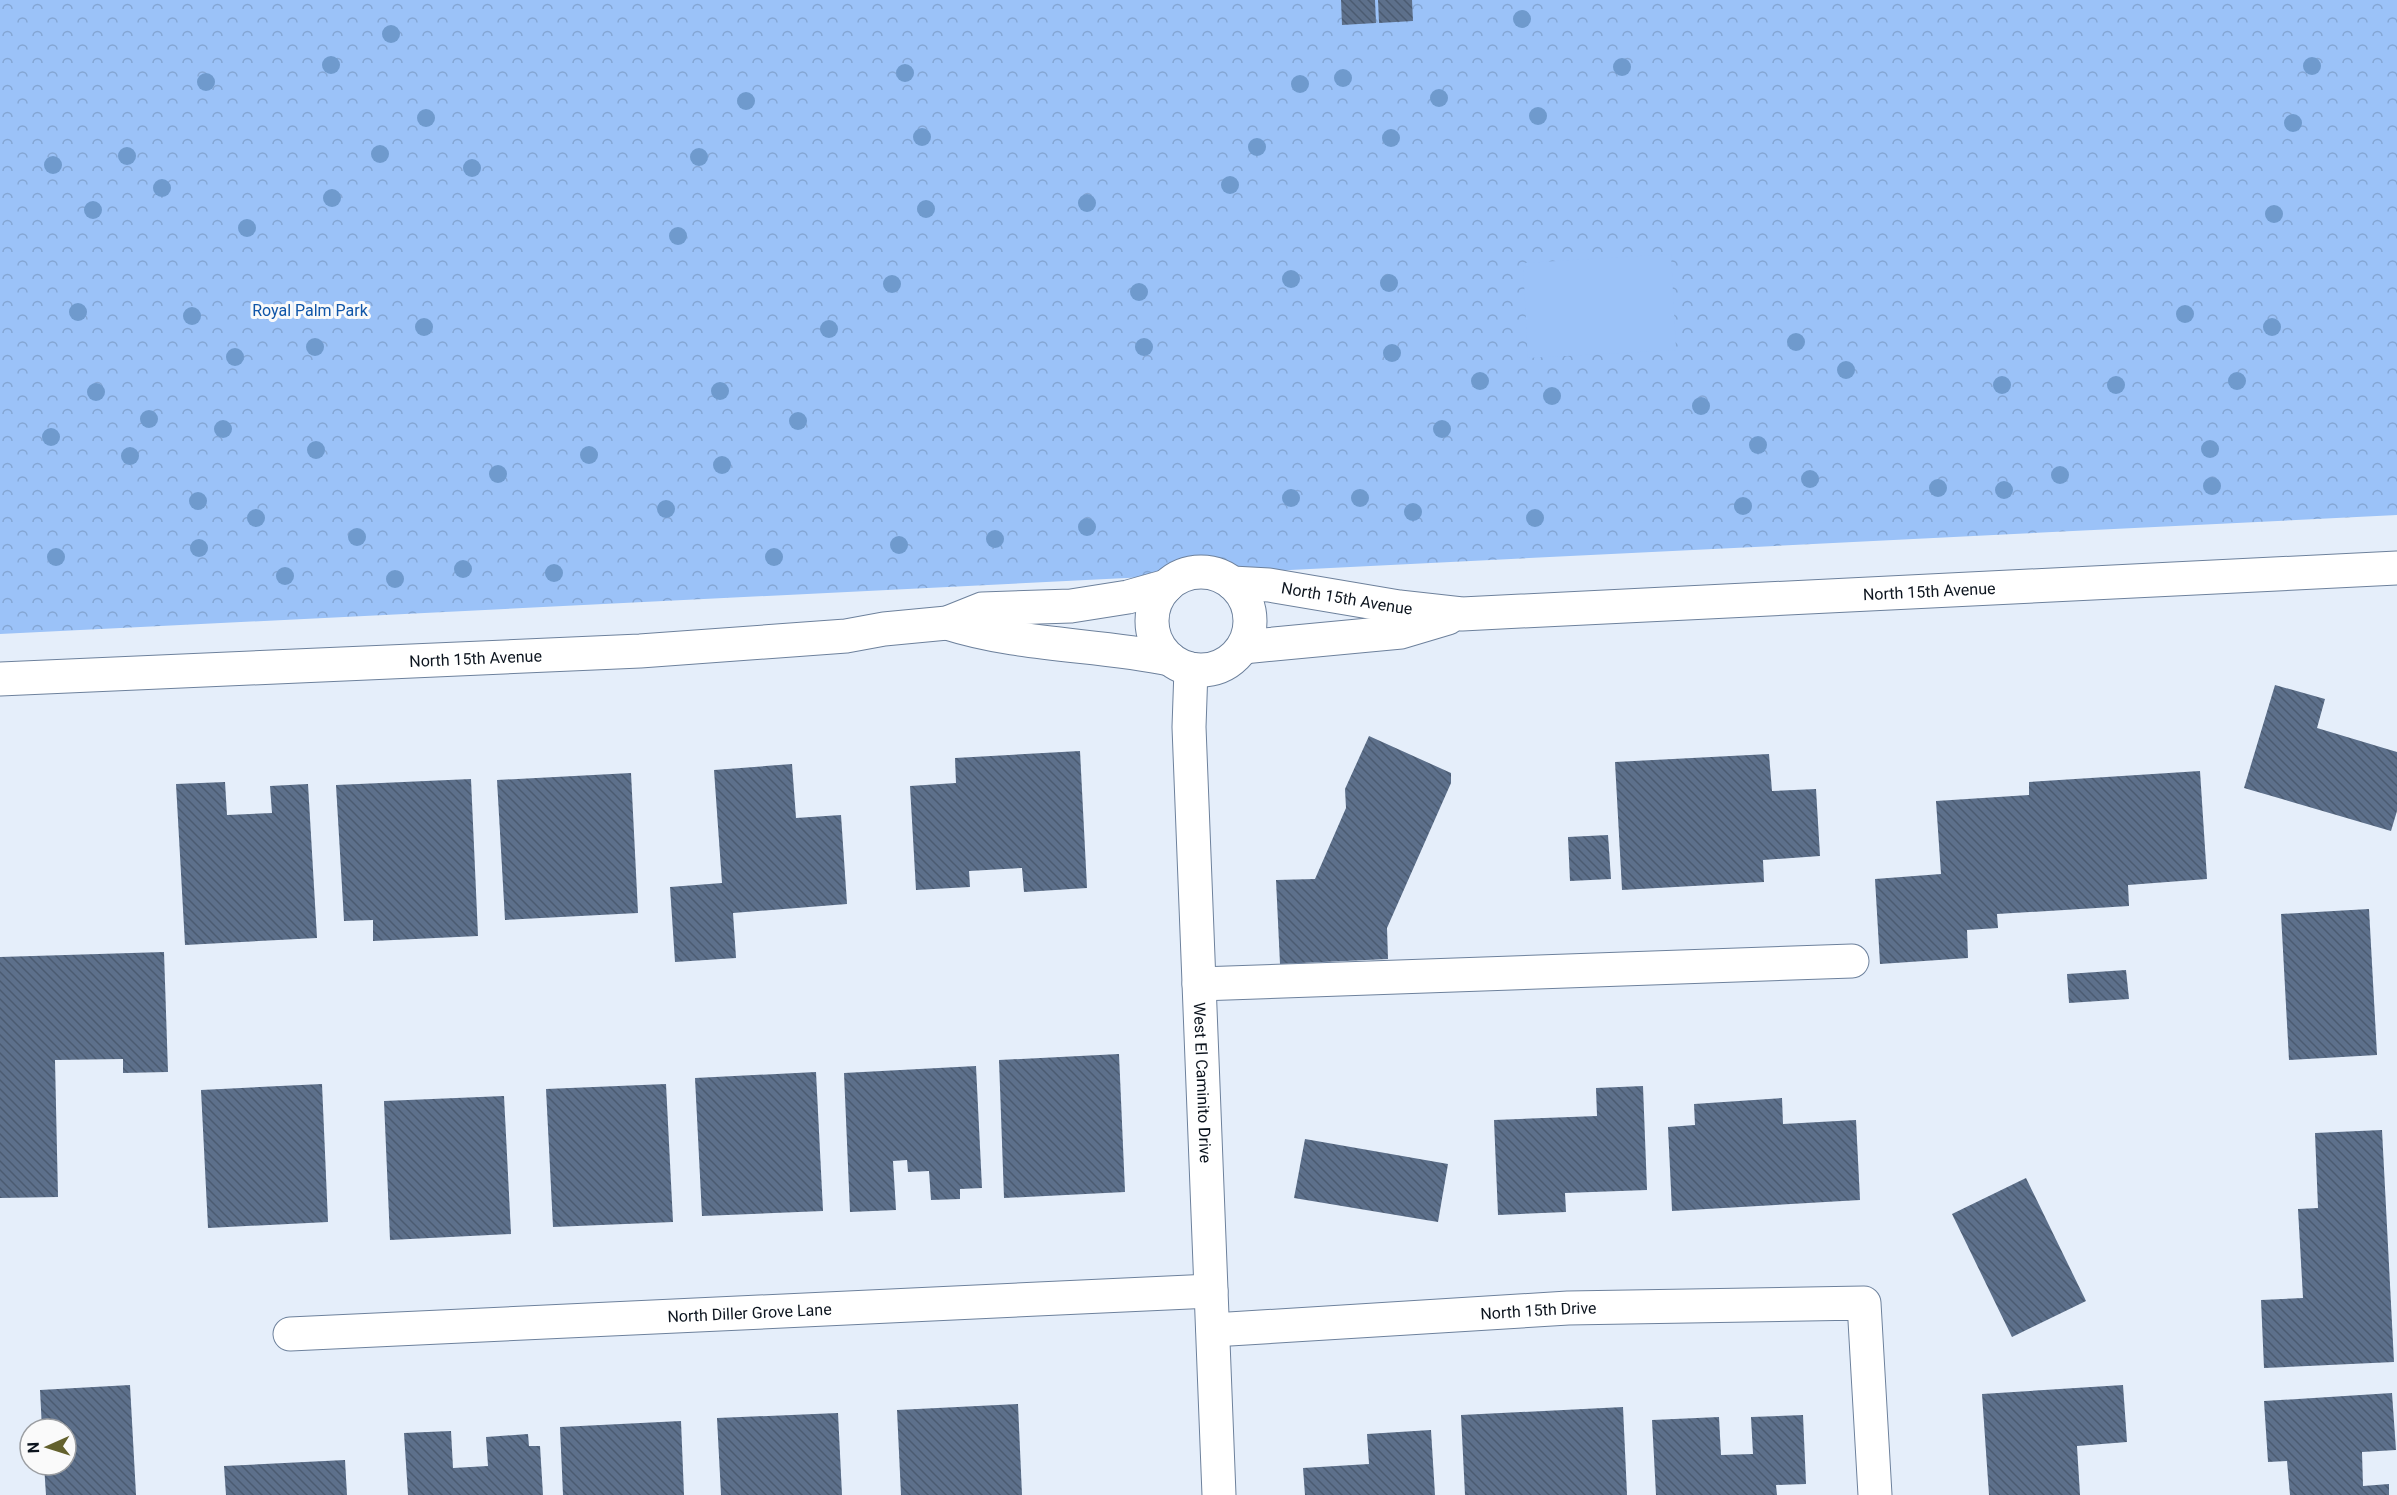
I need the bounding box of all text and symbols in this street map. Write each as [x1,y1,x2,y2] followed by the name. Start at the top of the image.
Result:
[252,301,369,320] park label: Royal Palm Park
[1280,578,1413,618] street label: North 15th Avenue
[1862,579,1996,604] street label: North 15th Avenue
[409,646,542,671] street label: North 15th Avenue
[1190,1002,1215,1163] street label: West El Caminito Drive
[1480,1299,1597,1323] street label: North 15th Drive
[667,1300,832,1326] street label: North Diller Grove Lane
[18,1417,78,1477] north arrow
[24,1442,43,1454] text: N

